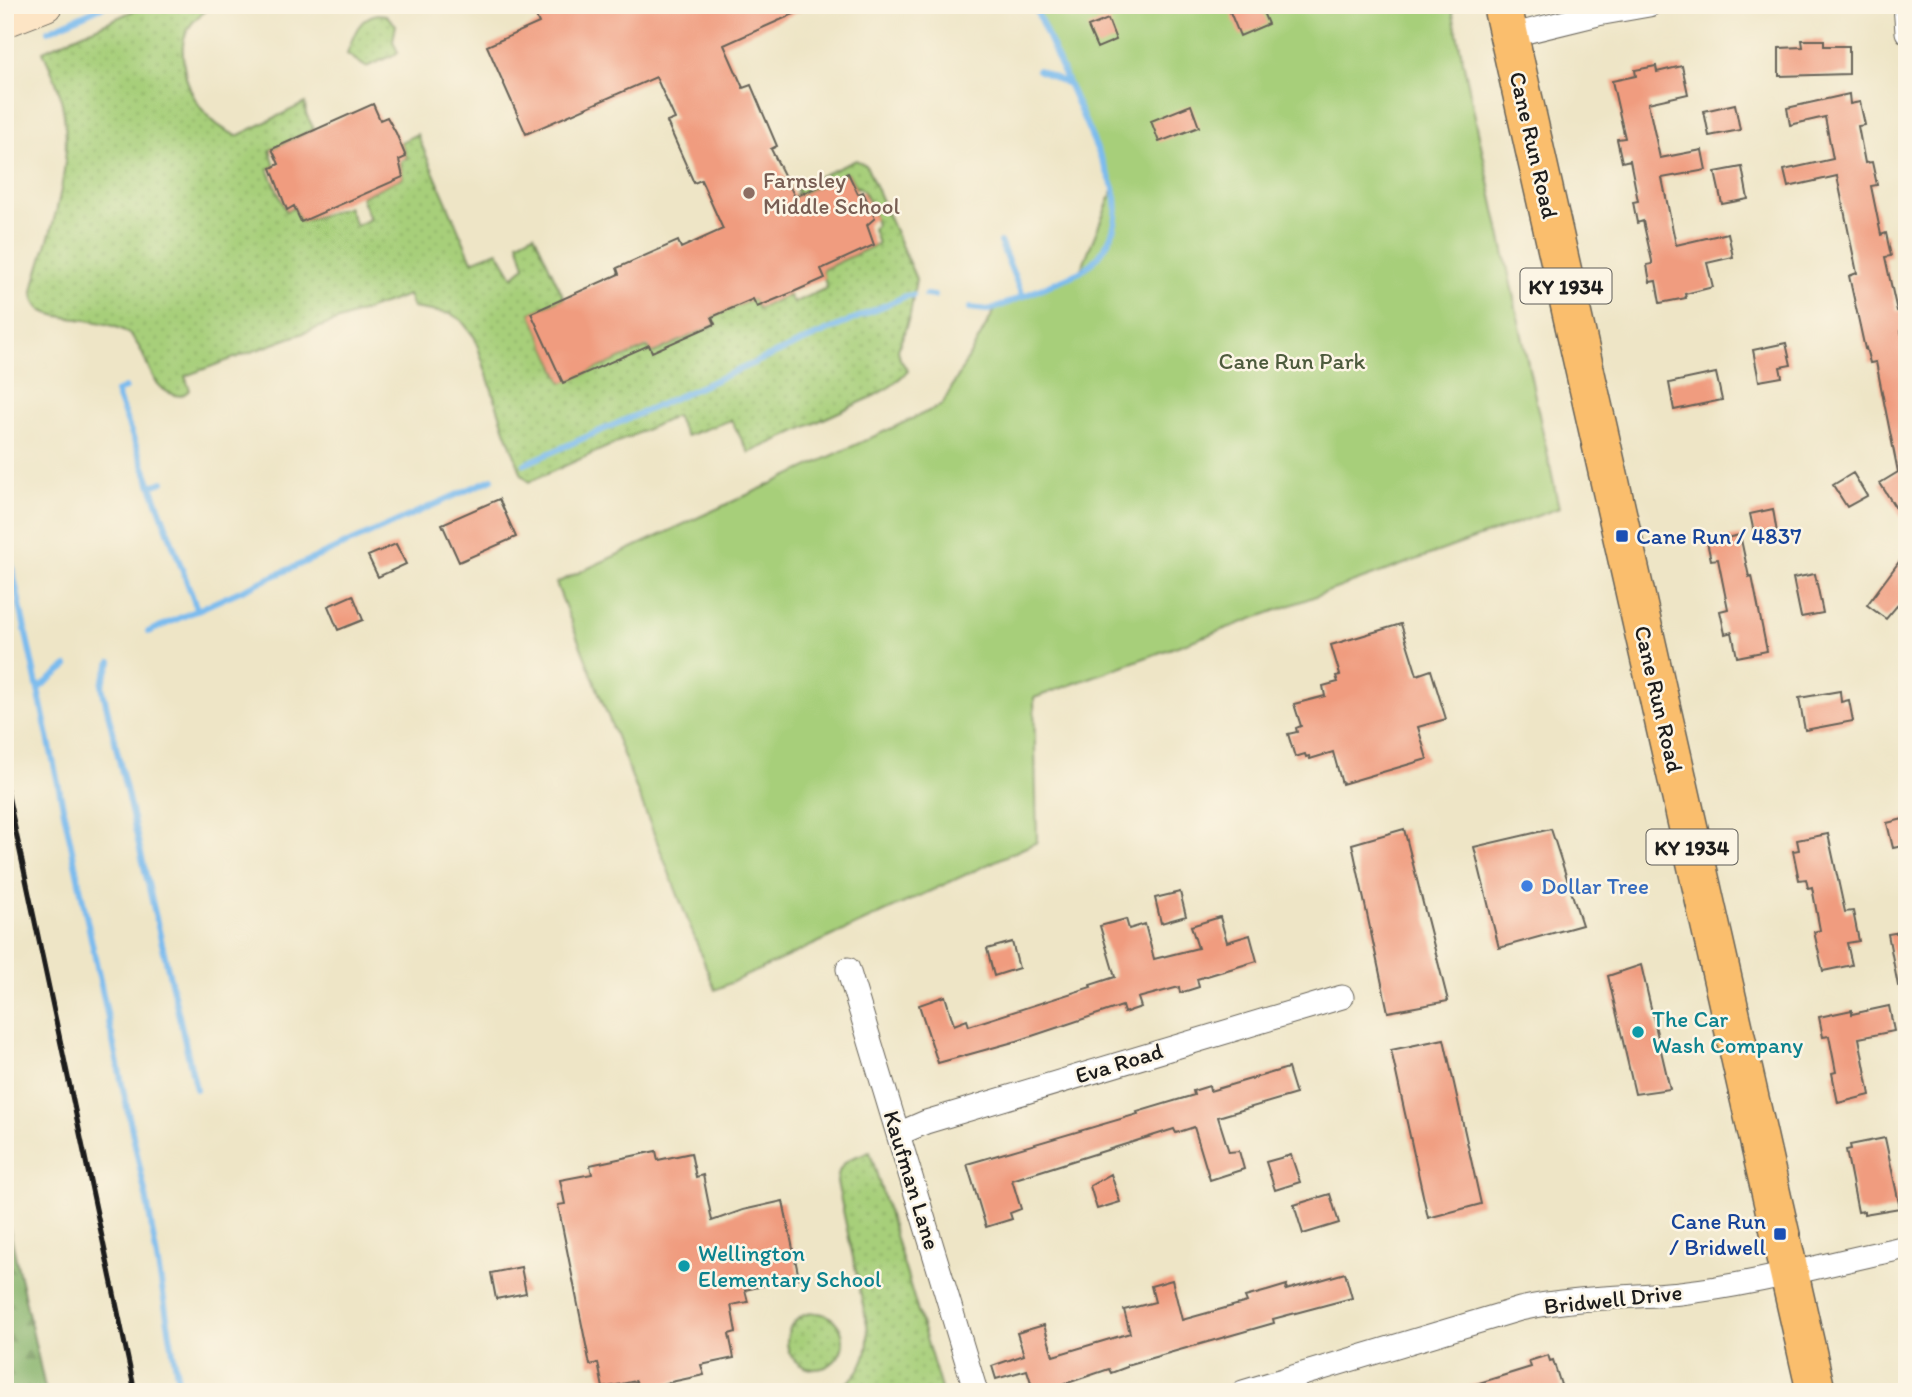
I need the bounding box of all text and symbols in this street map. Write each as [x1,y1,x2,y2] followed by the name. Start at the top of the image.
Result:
[1503,69,1565,222] street label: Cane Run Road
[763,166,901,220] place label: Farnsley Middle School
[741,185,757,201] marker: Farnsley Middle School
[1520,268,1612,304] road number: KY 1934
[1219,347,1366,375] park label: Cane Run Park
[1636,522,1802,550] place label: Cane Run / 4837
[1614,528,1630,544] marker: Cane Run / 4837
[1628,623,1690,776] street label: Cane Run Road
[1646,830,1738,864] road number: KY 1934
[1541,872,1649,900] place label: Dollar Tree
[1519,878,1535,894] marker: Dollar Tree
[1652,1005,1803,1059] place label: The Car Wash Company
[1630,1024,1646,1040] marker: The Car Wash Company
[1072,1036,1166,1090] street label: Eva Road
[878,1107,946,1253] street label: Kaufman Lane
[1669,1207,1766,1261] place label: Cane Run / Bridwell
[1772,1226,1788,1242] marker: Cane Run / Bridwell
[698,1239,882,1293] place label: Wellington Elementary School
[676,1258,692,1274] marker: Wellington Elementary School
[1543,1278,1683,1320] street label: Bridwell Drive

